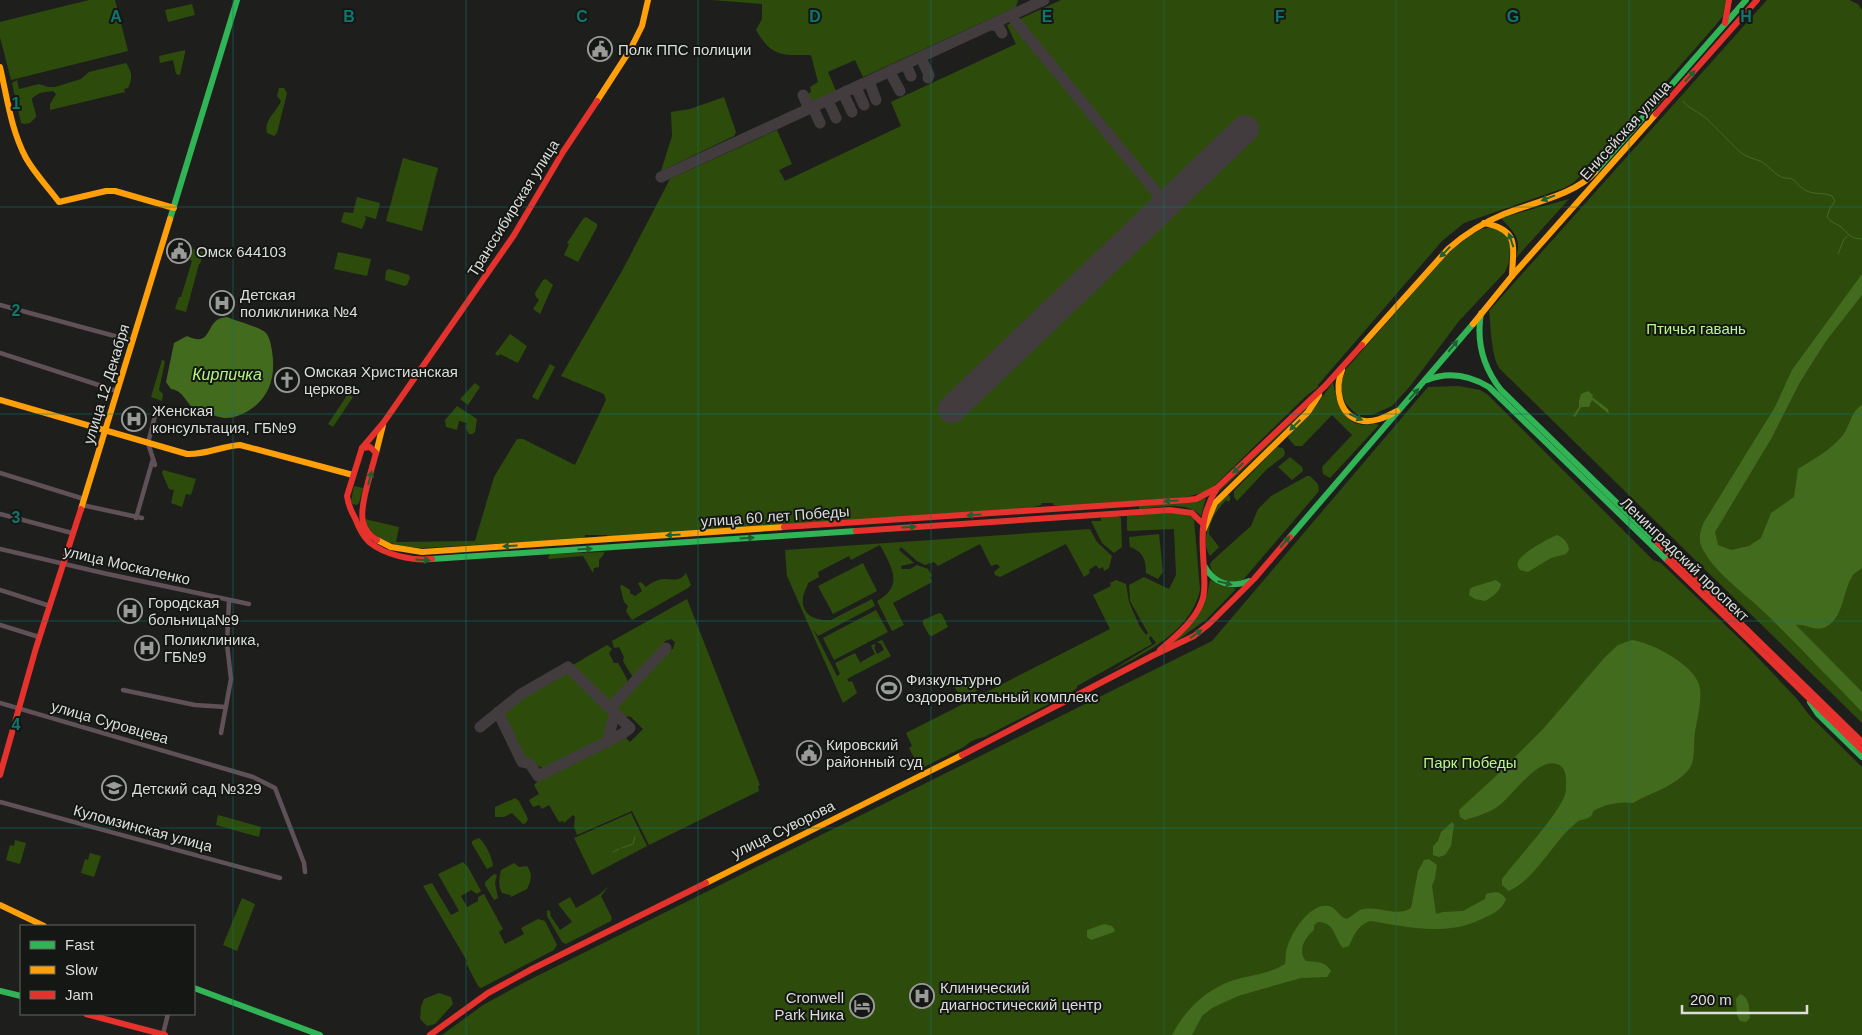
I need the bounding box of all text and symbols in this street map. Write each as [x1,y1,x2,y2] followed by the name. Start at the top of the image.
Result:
[110,8,122,25] text: A
[343,8,355,25] text: B
[576,8,588,25] text: C
[809,8,821,25] text: D
[1042,8,1053,25] text: E
[1275,8,1285,25] text: F
[1507,8,1519,25] text: G
[1740,8,1752,25] text: H
[587,36,613,62] public building icon: Полк ППС полиции
[618,41,751,58] place label: Полк ППС полиции
[1684,70,1696,82] one-way arrow
[1576,77,1674,183] street label: Енисейская улица
[12,95,21,112] text: 1
[464,136,562,280] street label: Транссибирская улица
[1541,195,1555,203] one-way arrow
[1507,233,1514,248] one-way arrow
[166,238,192,264] public building icon: Омск 644103
[196,243,286,260] place label: Омск 644103
[1439,246,1451,258] one-way arrow
[240,286,358,320] place label: Детская поликлиника №4
[209,290,235,316] hospital icon: Детская поликлиника №4
[12,302,21,319] text: 2
[1646,320,1746,337] park label: Птичья гавань
[80,322,132,446] street label: улица 12 Декабря
[1448,340,1459,353] one-way arrow
[304,363,458,397] place label: Омская Христианская церковь
[192,366,262,383] water label: Кирпичка
[274,367,300,393] church icon: Омская Христианская церковь
[1409,387,1420,400] one-way arrow
[152,402,296,436] place label: Женская консультация, ГБ№9
[121,406,147,432] hospital icon: Женская консультация, ГБ№9
[1349,412,1364,421] one-way arrow
[1289,419,1301,431] one-way arrow
[1233,462,1245,474] one-way arrow
[367,471,375,486] one-way arrow
[1617,493,1753,625] street label: Ленинградский проспект
[1163,498,1179,506] one-way arrow
[700,502,850,530] street label: улица 60 лет Победы
[12,509,21,526] text: 3
[966,511,982,519] one-way arrow
[901,523,917,531] one-way arrow
[664,531,680,539] one-way arrow
[739,534,755,542] one-way arrow
[1280,536,1291,549] one-way arrow
[62,542,192,588] street label: улица Москаленко
[502,542,518,550] one-way arrow
[577,545,593,553] one-way arrow
[415,556,431,564] one-way arrow
[1218,579,1233,587] one-way arrow
[148,594,239,628] place label: Городская больница№9
[117,598,143,624] hospital icon: Городская больница№9
[1189,629,1202,639] one-way arrow
[164,631,260,665] place label: Поликлиника, ГБ№9
[134,635,160,661] hospital icon: Поликлиника, ГБ№9
[906,671,1099,705] place label: Физкультурно оздоровительный комплекс
[876,675,902,701] sports icon: Физкультурно оздоровительный комплекс
[49,697,171,747] street label: улица Суровцева
[12,716,21,733] text: 4
[826,736,923,770] place label: Кировский районный суд
[796,740,822,766] public building icon: Кировский районный суд
[1423,754,1517,771] park label: Парк Победы
[101,775,127,801] school or university icon: Детский сад №329
[132,780,262,797] place label: Детский сад №329
[729,796,838,861] street label: улица Суворова
[72,801,215,855] street label: Куломзинская улица
[20,925,195,1015] legend
[65,936,95,953] text: Fast
[65,961,98,978] text: Slow
[940,979,1102,1013] place label: Клинический диагностический центр
[1682,982,1807,1014] scale bar
[909,983,935,1009] hospital icon: Клинический диагностический центр
[65,986,93,1003] text: Jam
[775,989,845,1023] place label: Cronwell Park Ника
[1690,991,1732,1008] text: 200 m
[849,993,875,1019] hotel icon: Cronwell Park Ника

